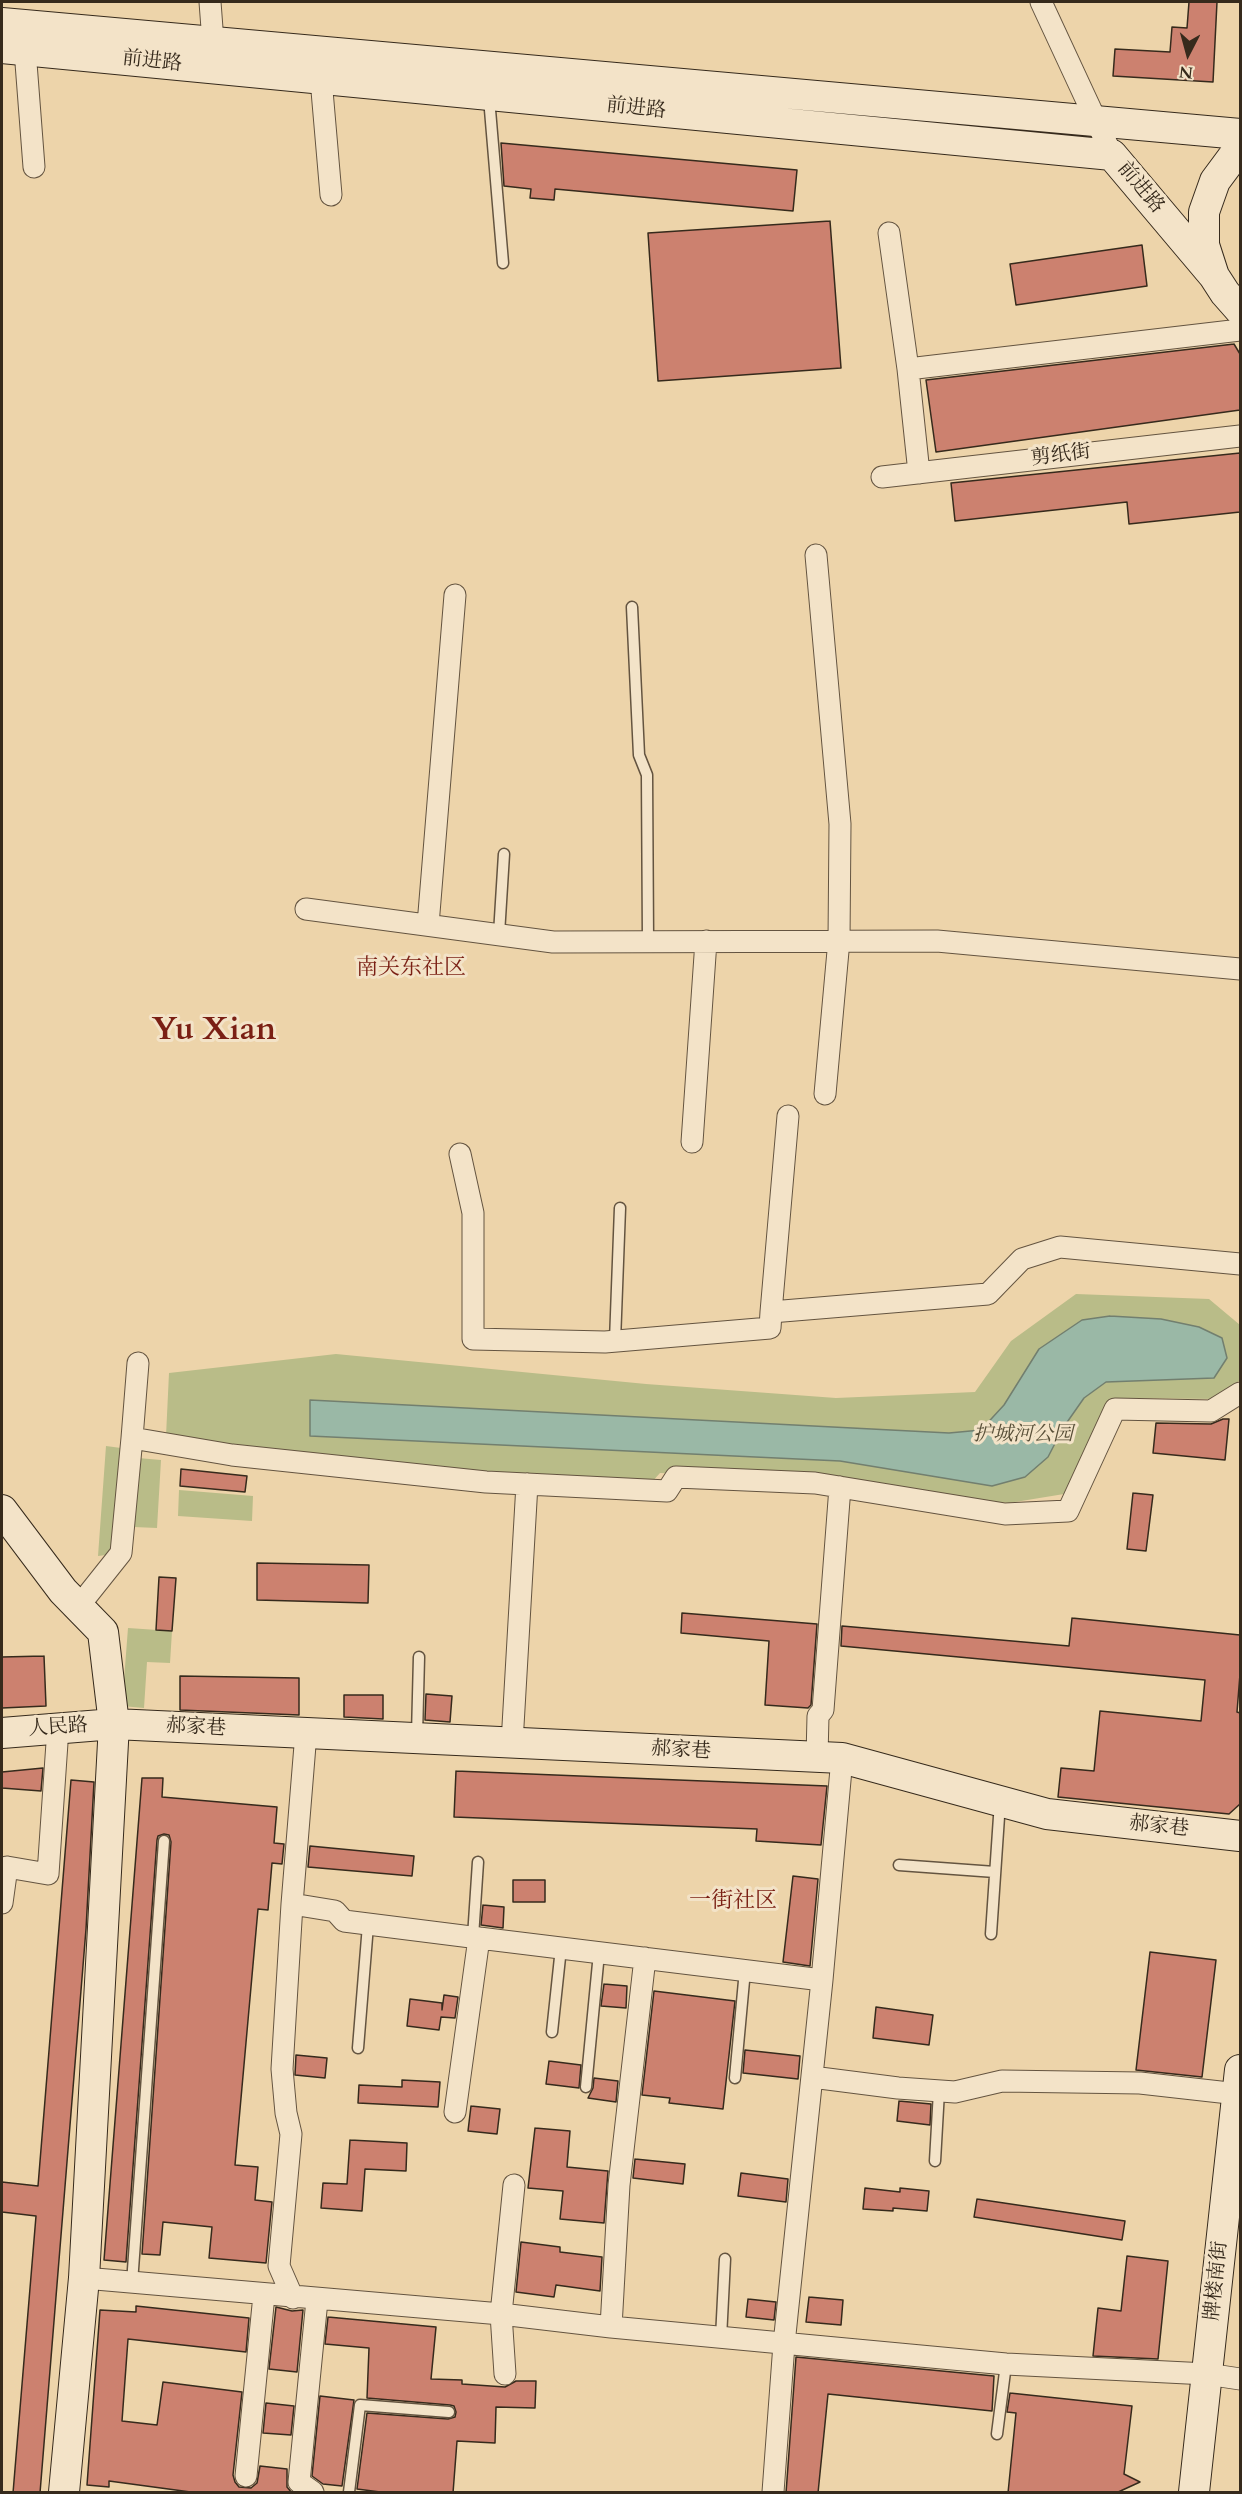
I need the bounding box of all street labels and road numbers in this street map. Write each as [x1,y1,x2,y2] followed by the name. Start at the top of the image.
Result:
[121,47,183,77] street label: 前进路
[605,94,667,124] street label: 前进路
[1112,157,1168,219] street label: 前进路
[1030,440,1092,472] street label: 剪纸街
[27,1714,89,1742] street label: 人民路
[165,1714,227,1742] street label: 郝家巷
[650,1737,712,1765] street label: 郝家巷
[1128,1812,1190,1842] street label: 郝家巷
[1201,2240,1233,2322] street label: 牌楼南街

